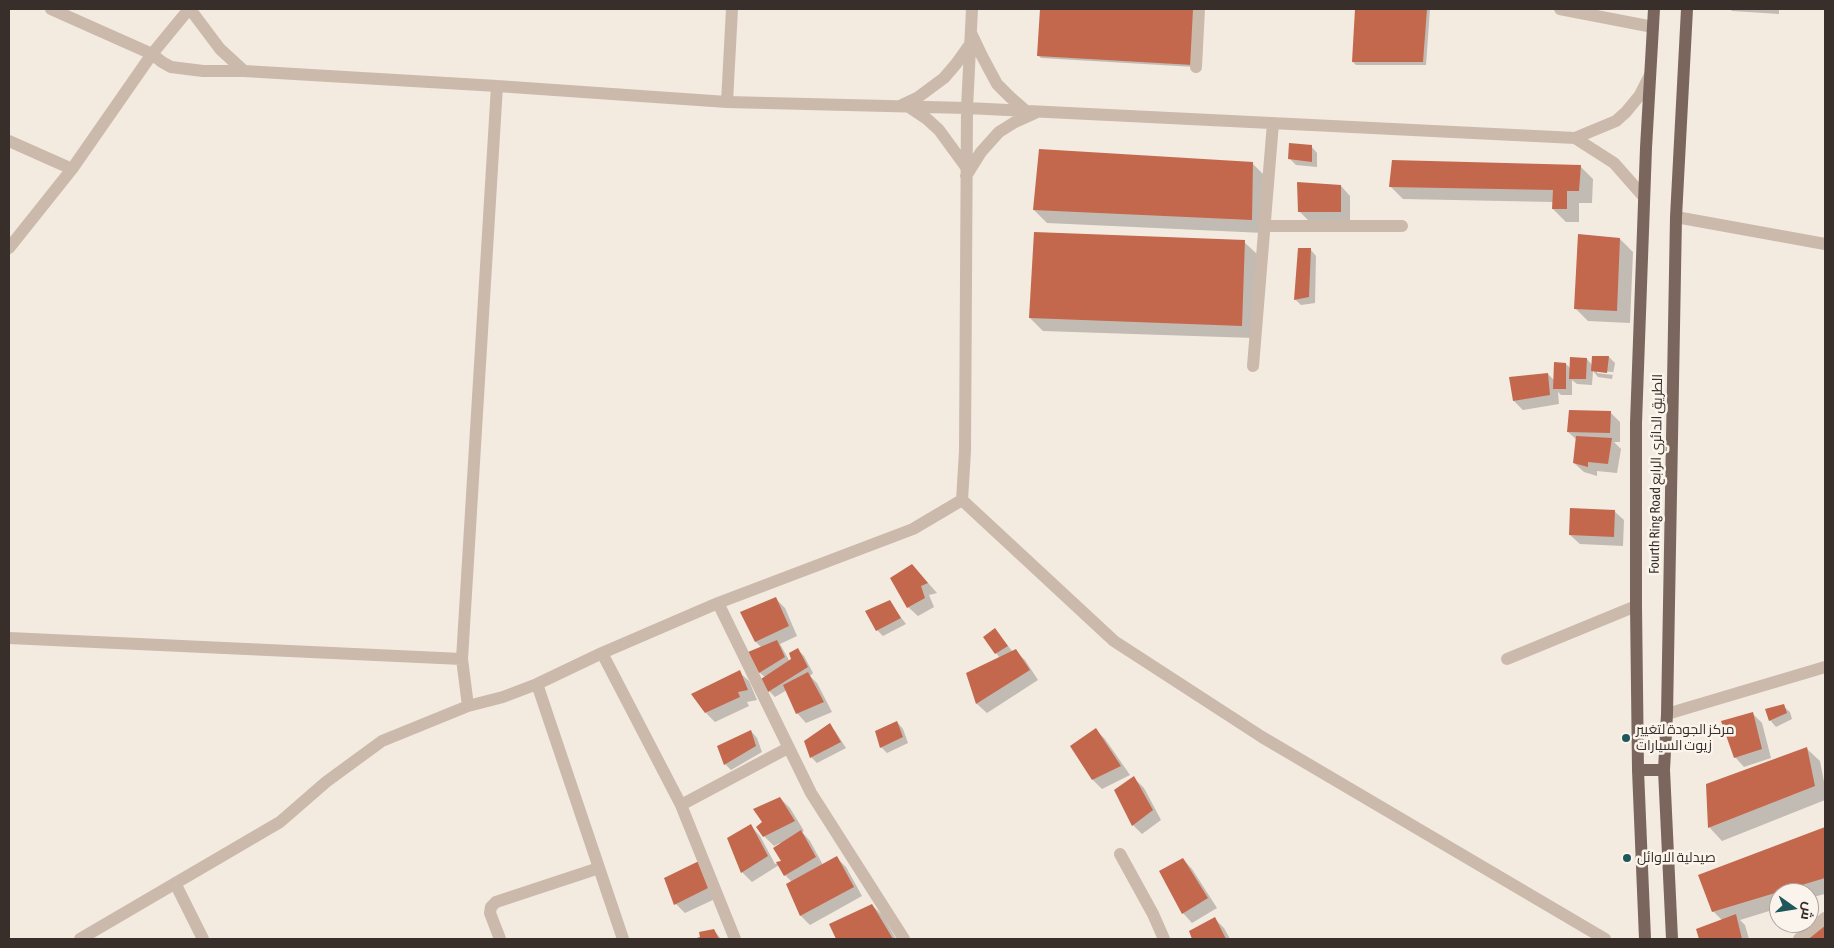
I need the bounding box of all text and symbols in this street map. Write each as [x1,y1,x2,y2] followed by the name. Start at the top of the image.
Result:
[1646,374,1666,574] street label: Fourth Ring Road الطريق الدائري الرابع
[1636,722,1734,754] place label: مركز الجودة لتغيير زيوت السيارات
[1620,732,1632,744] marker: مركز الجودة لتغيير زيوت السيارات
[1637,850,1716,866] place label: صيدلية الاوائل
[1621,852,1633,864] marker: صيدلية الاوائل
[1769,883,1819,933] north arrow
[1798,901,1817,922] text: ش

